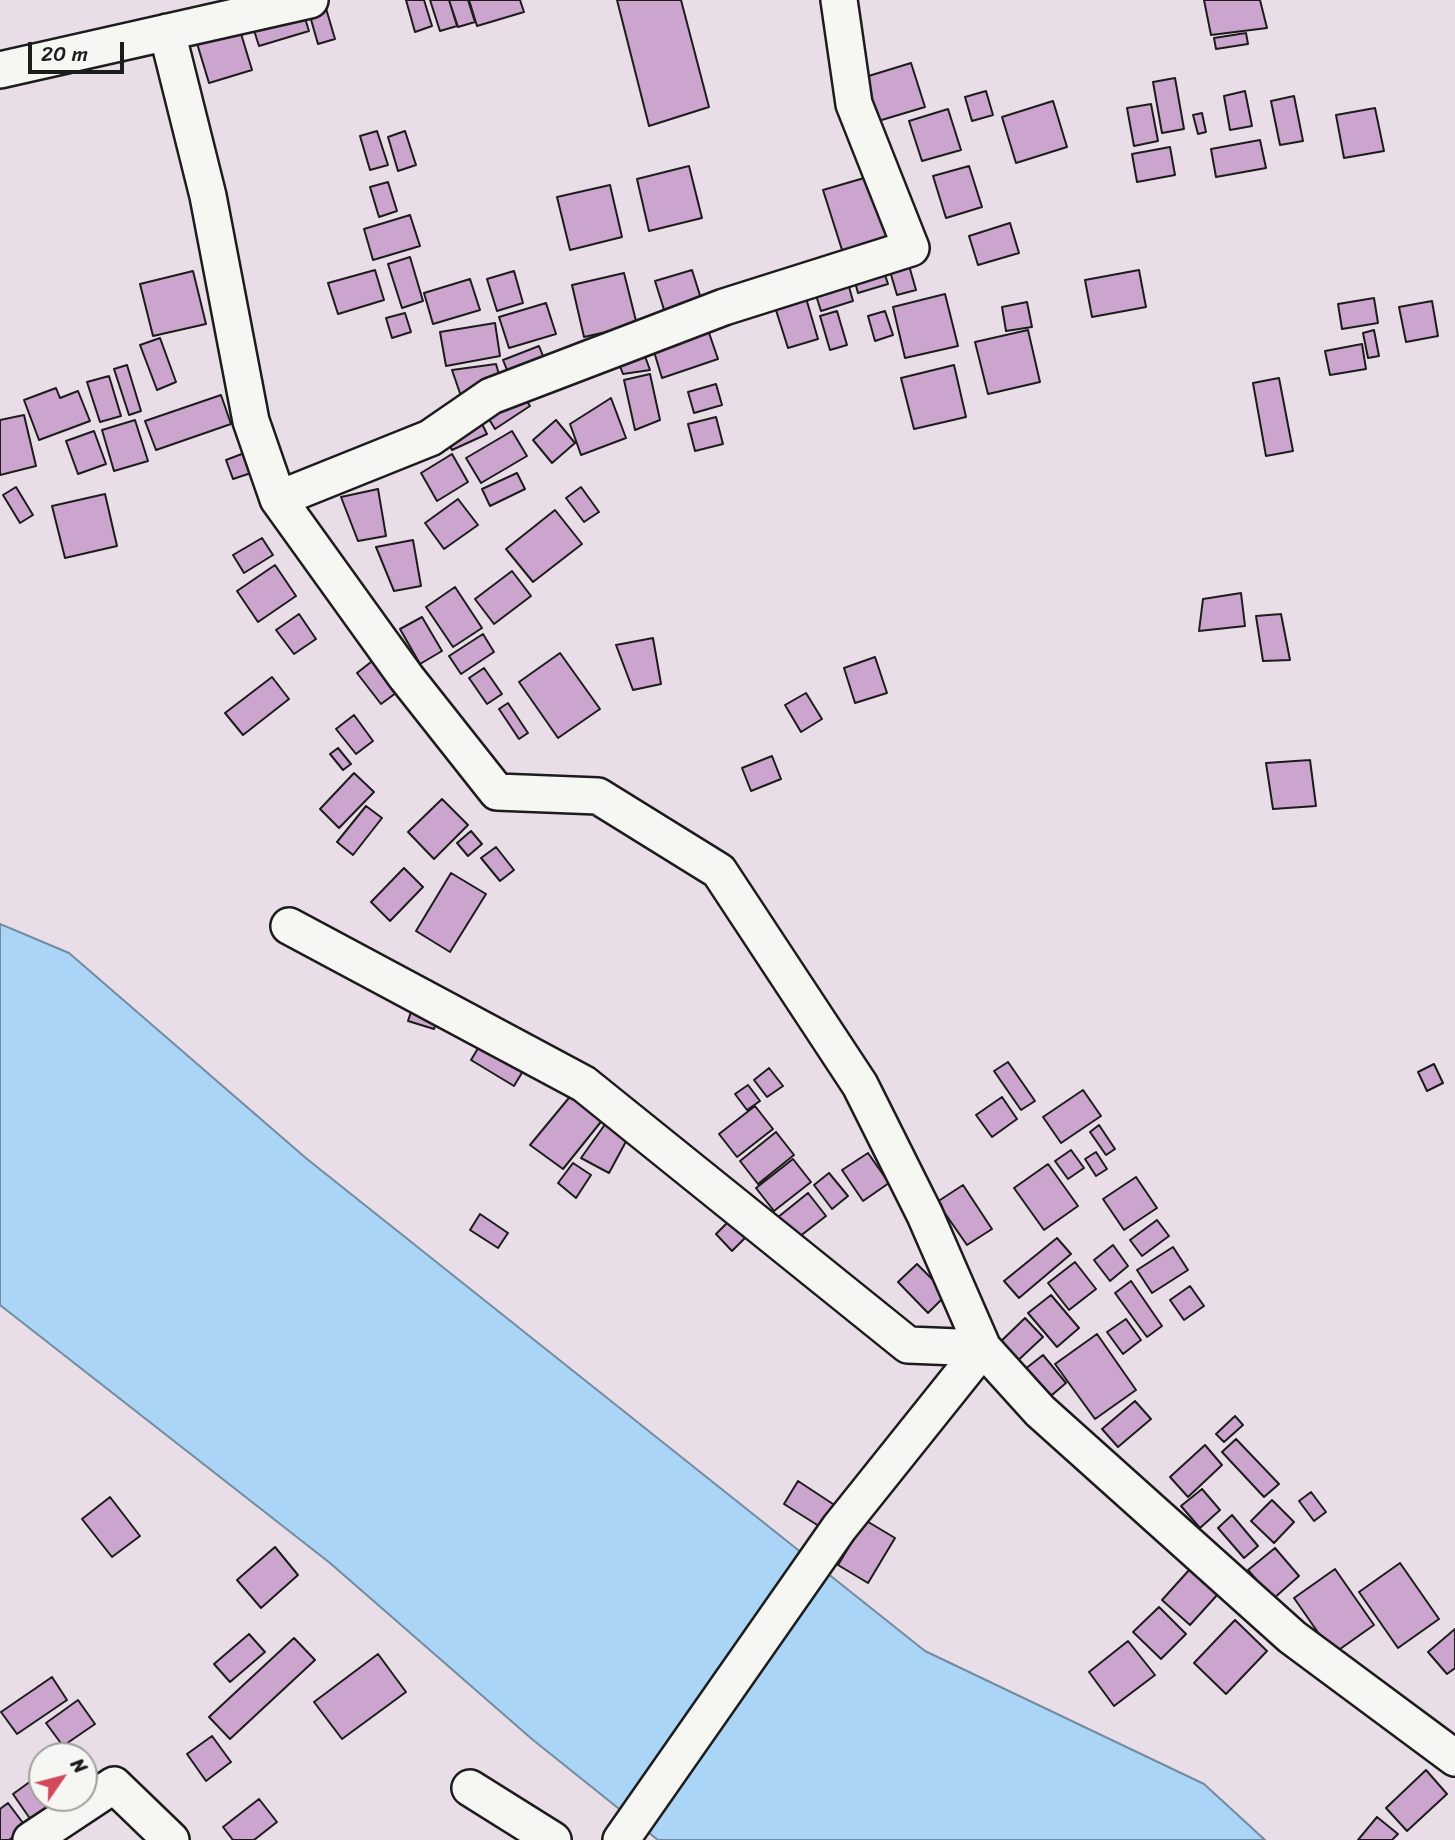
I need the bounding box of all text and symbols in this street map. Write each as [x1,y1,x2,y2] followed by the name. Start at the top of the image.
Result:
[32,28,128,72] scale bar
[41,35,88,73] text: 20 m
[28,1742,98,1812] north arrow
[62,1751,96,1781] text: N

